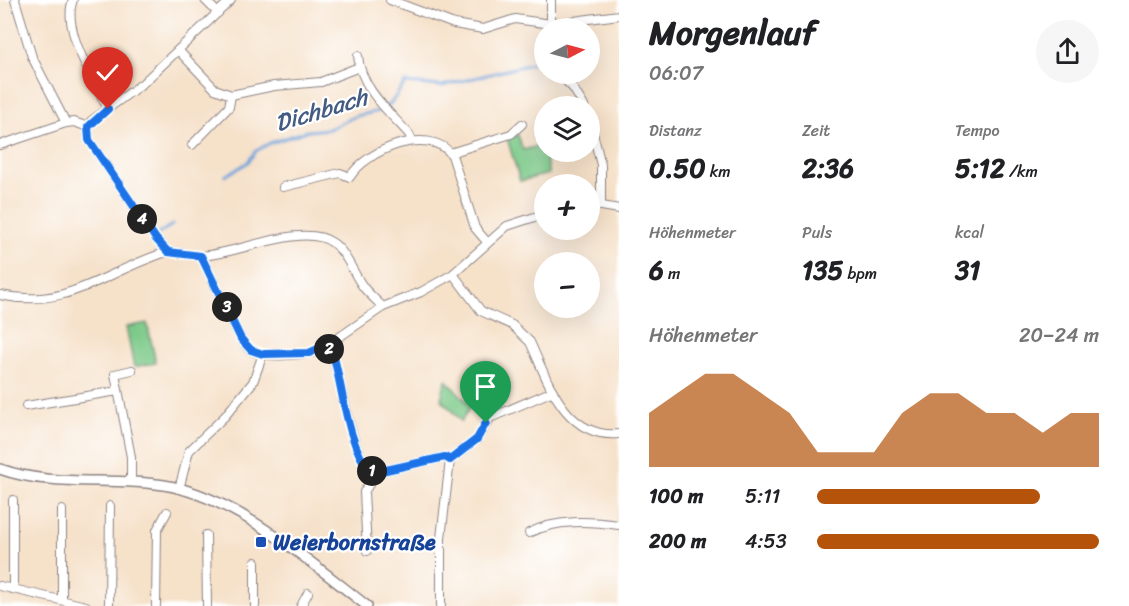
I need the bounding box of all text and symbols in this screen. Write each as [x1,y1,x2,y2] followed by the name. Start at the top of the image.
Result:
[649,4,816,62] text: Morgenlauf
[534,18,600,84] north arrow
[534,18,600,318] map controls
[1036,20,1099,83] button: share
[82,47,133,109] pin
[91,56,124,89] icon: check
[649,56,703,91] text: 06:07
[269,75,375,144] water label: Dichbach
[534,96,600,162] button: layers
[649,116,702,145] text: Distanz
[802,116,830,145] text: Zeit
[955,116,1000,145] text: Tempo
[649,145,706,191] text: 0.50
[802,145,854,191] text: 2:36
[955,145,1005,191] text: 5:12
[706,157,731,186] text: km
[1005,157,1038,186] text: /km
[534,174,600,240] button: +
[127,204,157,234] pin: 4
[137,204,147,233] text: 4
[649,218,735,247] text: Höhenmeter
[802,218,832,247] text: Puls
[955,218,984,247] text: kcal
[649,247,664,293] text: 6
[802,247,843,293] text: 135
[955,247,980,293] text: 31
[534,252,600,318] button: −
[664,259,680,288] text: m
[843,259,877,288] text: bpm
[212,292,242,322] pin: 3
[223,292,231,321] text: 3
[649,318,757,353] text: Höhenmeter
[1019,318,1099,353] text: 20–24 m
[314,334,344,364] pin: 2
[324,334,334,363] text: 2
[460,361,511,423] pin
[469,370,502,403] icon: arrive
[357,456,387,486] pin: 1
[369,456,375,485] text: 1
[649,479,703,514] text: 100 m
[745,479,780,514] text: 5:11
[273,523,436,562] place label: Weierbornstraße
[649,524,706,559] text: 200 m
[745,524,787,559] text: 4:53
[254,535,268,549] marker: Weierbornstraße

